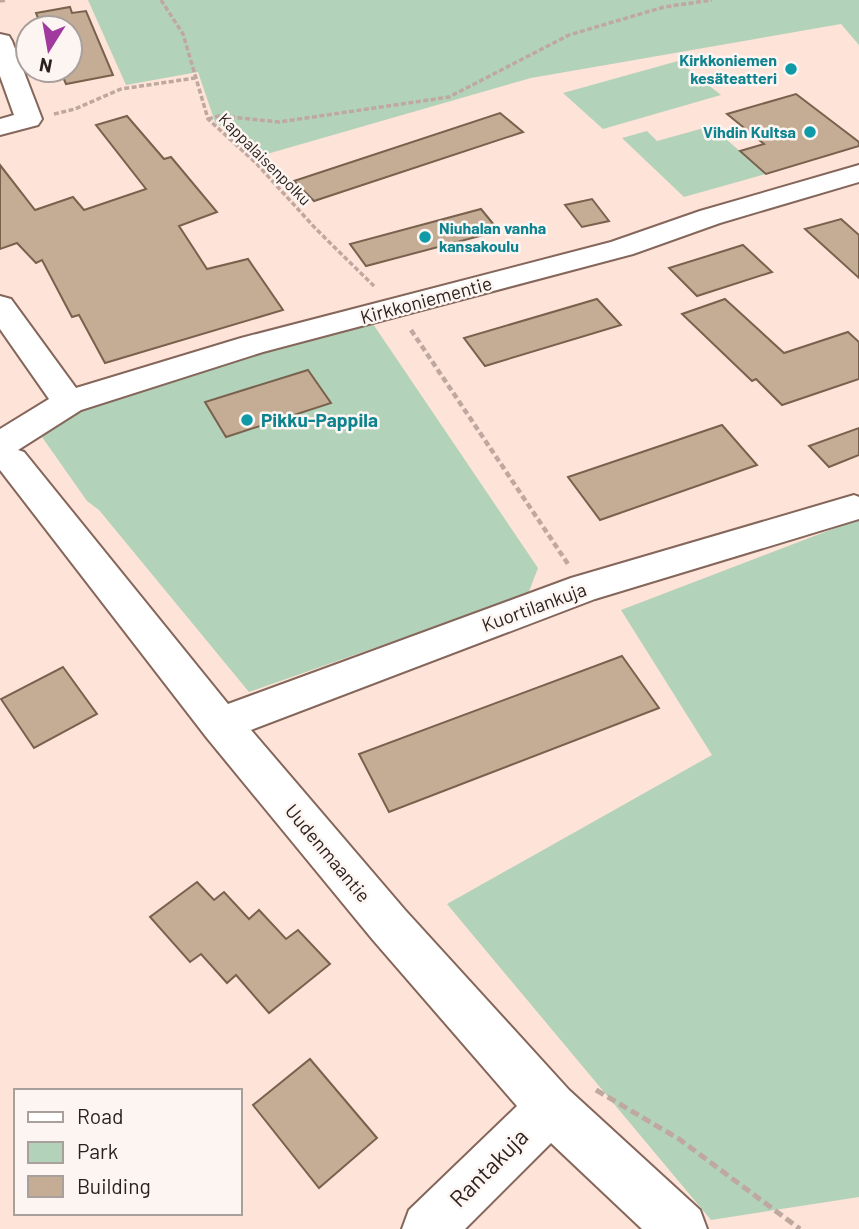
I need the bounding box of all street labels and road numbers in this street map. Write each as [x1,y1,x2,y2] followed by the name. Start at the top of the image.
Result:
[215,109,315,209] street label: Kappalaisenpolku
[357,271,494,328] street label: Kirkkoniementie
[478,577,589,636] street label: Kuortilankuja
[281,799,376,906] street label: Uudenmaantie
[443,1122,533,1212] street label: Rantakuja

